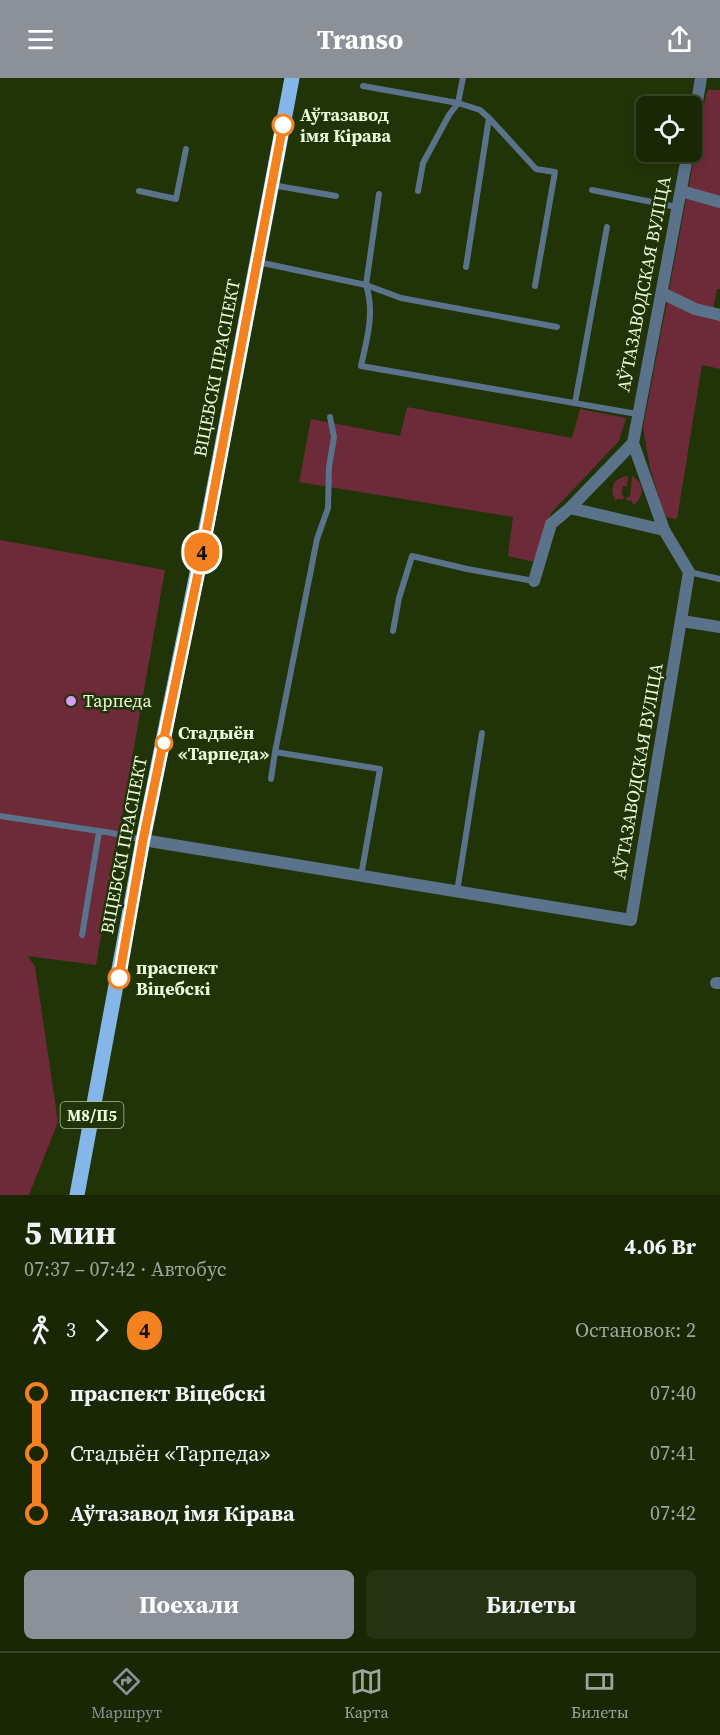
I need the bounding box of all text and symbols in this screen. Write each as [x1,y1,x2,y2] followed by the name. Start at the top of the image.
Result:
[317,21,403,58] text: Transo
[24,23,57,56] icon: menu
[663,23,696,56] icon: share
[636,96,702,162] map controls
[636,96,702,162] button: locate
[300,102,391,148] place label: Аўтазавод імя Кірава
[272,114,294,136] marker: Аўтазавод імя Кірава
[610,174,677,394] street label: АЎТАЗАВОДСКАЯ ВУЛІЦА
[187,277,246,459] street label: ВІЦЕБСКІ ПРАСПЕКТ
[182,532,222,572] line badge: 4
[196,538,208,567] text: 4
[606,661,669,881] street label: АЎТАЗАВОДСКАЯ ВУЛІЦА
[83,688,153,713] place label: Тарпеда
[64,694,78,708] marker: Тарпеда
[178,720,269,766] place label: Стадыён «Тарпеда»
[155,734,173,752] marker: Стадыён «Тарпеда»
[94,754,153,936] street label: ВІЦЕБСКІ ПРАСПЕКТ
[136,955,218,1001] place label: праспект Віцебскі
[108,967,130,989] marker: праспект Віцебскі
[60,1102,124,1128] road number: М8/П5
[24,1210,116,1255] text: 5 мин
[624,1231,696,1261] text: 4.06 Br
[24,1255,227,1283] text: 07:37 – 07:42 · Автобус
[24,1314,57,1347] icon: walk
[85,1314,118,1347] icon: forward
[66,1316,76,1344] text: 3
[139,1316,150,1345] text: 4
[575,1316,696,1344] text: Остановок: 2
[70,1378,266,1408] text: праспект Віцебскі
[650,1379,696,1407] text: 07:40
[70,1438,270,1468] text: Стадыён «Тарпеда»
[650,1439,696,1467] text: 07:41
[70,1498,295,1528] text: Аўтазавод імя Кірава
[650,1499,696,1527] text: 07:42
[24,1570,354,1639] button: Поехали
[366,1570,696,1639] button: Билеты
[91,1665,162,1723] tab: Маршрут
[344,1665,389,1723] tab: Карта
[571,1665,629,1723] tab: Билеты

